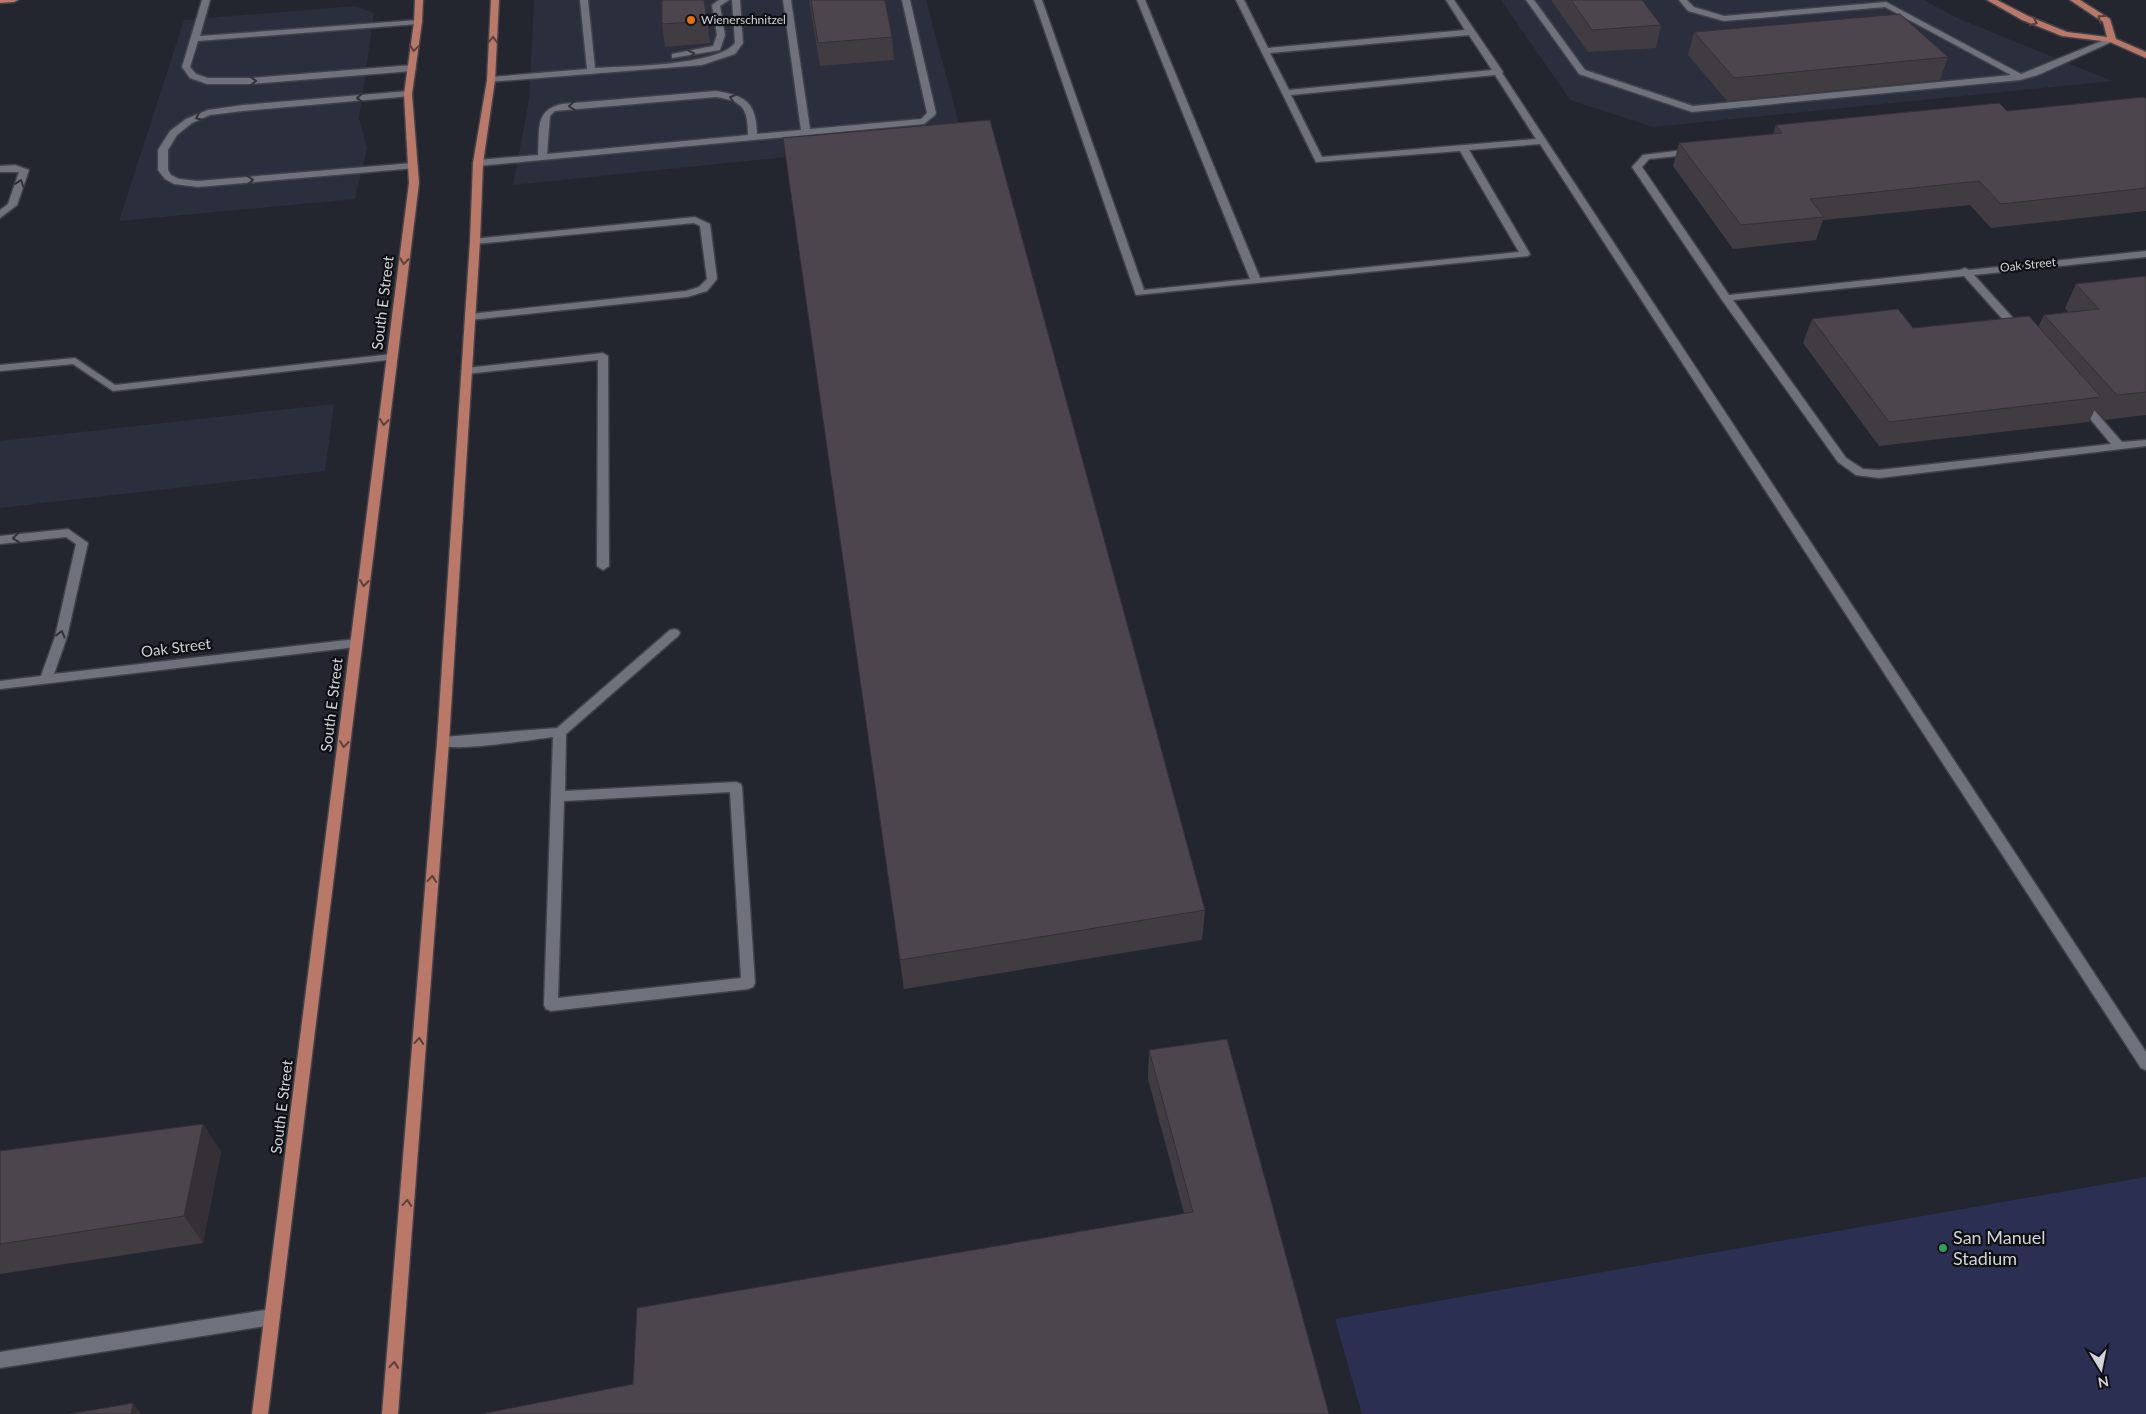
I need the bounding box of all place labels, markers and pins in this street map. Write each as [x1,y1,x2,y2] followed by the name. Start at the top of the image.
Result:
[701,12,786,27] place label: Wienerschnitzel
[685,14,697,26] marker: Wienerschnitzel
[1953,1226,2045,1269] place label: San Manuel Stadium
[1937,1242,1949,1254] marker: San Manuel Stadium

